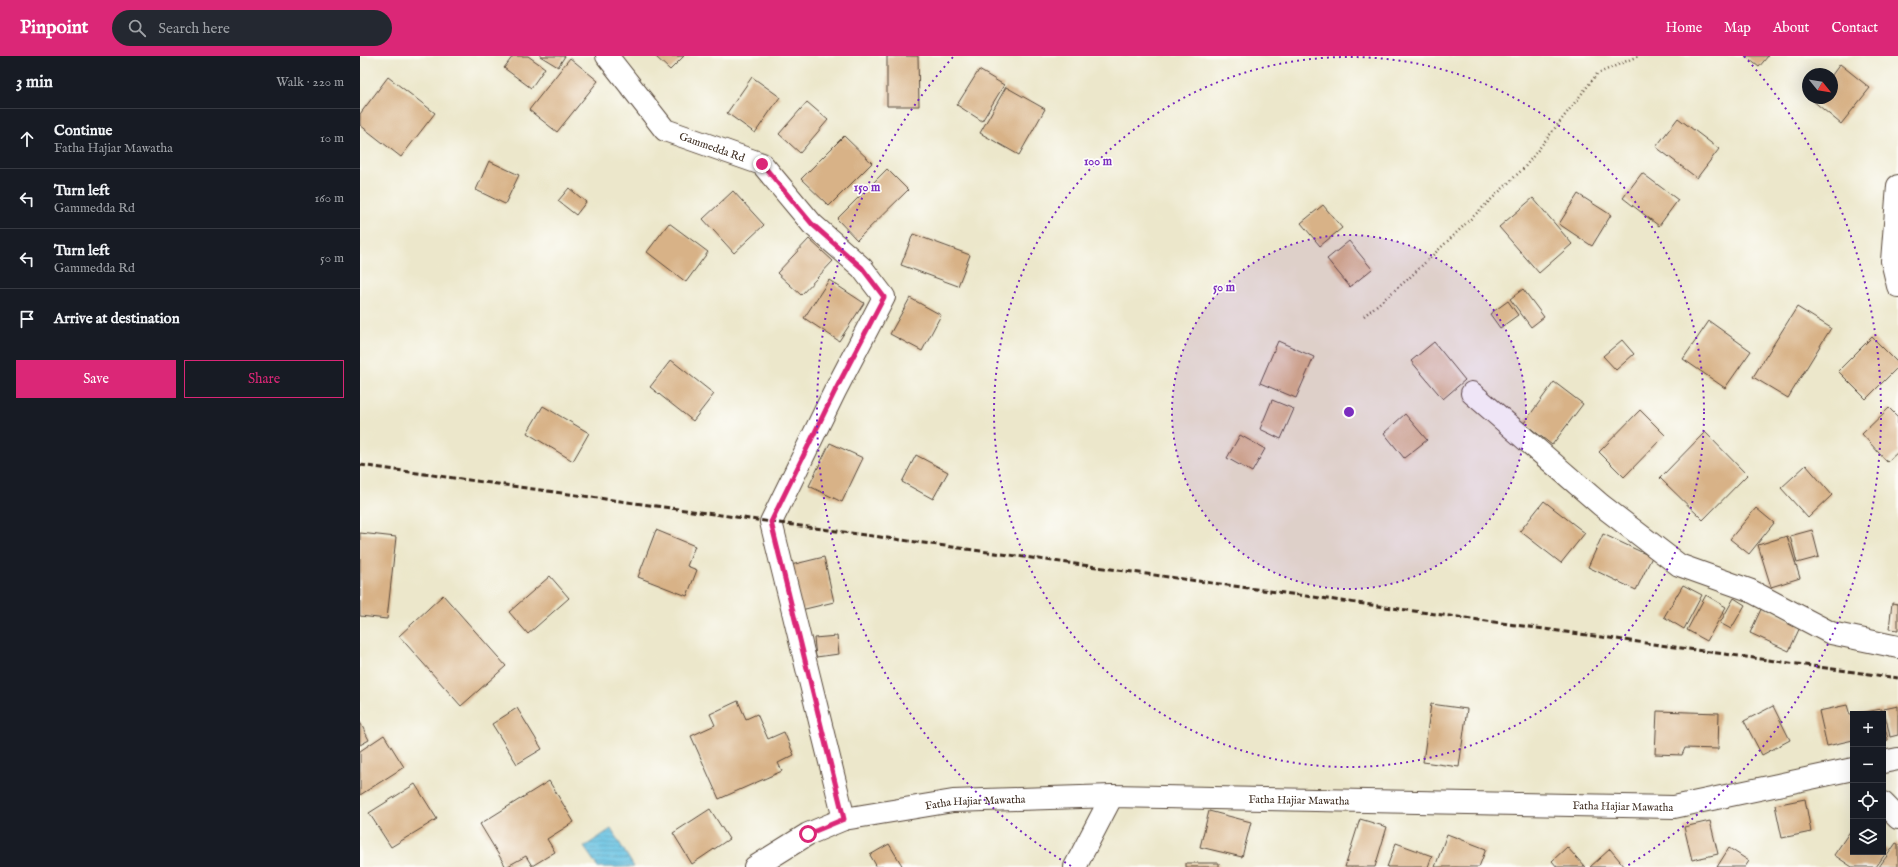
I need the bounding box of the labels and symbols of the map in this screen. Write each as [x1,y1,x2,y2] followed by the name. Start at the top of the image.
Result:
[1802,68,1838,104] north arrow
[677,130,747,165] street label: Gammedda Rd
[1084,154,1113,169] text: 100 m
[753,155,771,173] route end
[854,180,881,195] text: 150 m
[1213,280,1236,295] text: 50 m
[1342,405,1356,419] centre of rings
[924,793,1026,814] street label: Fatha Hajiar Mawatha
[1248,793,1350,809] street label: Fatha Hajiar Mawatha
[1572,799,1674,815] street label: Fatha Hajiar Mawatha
[799,825,817,843] route start

